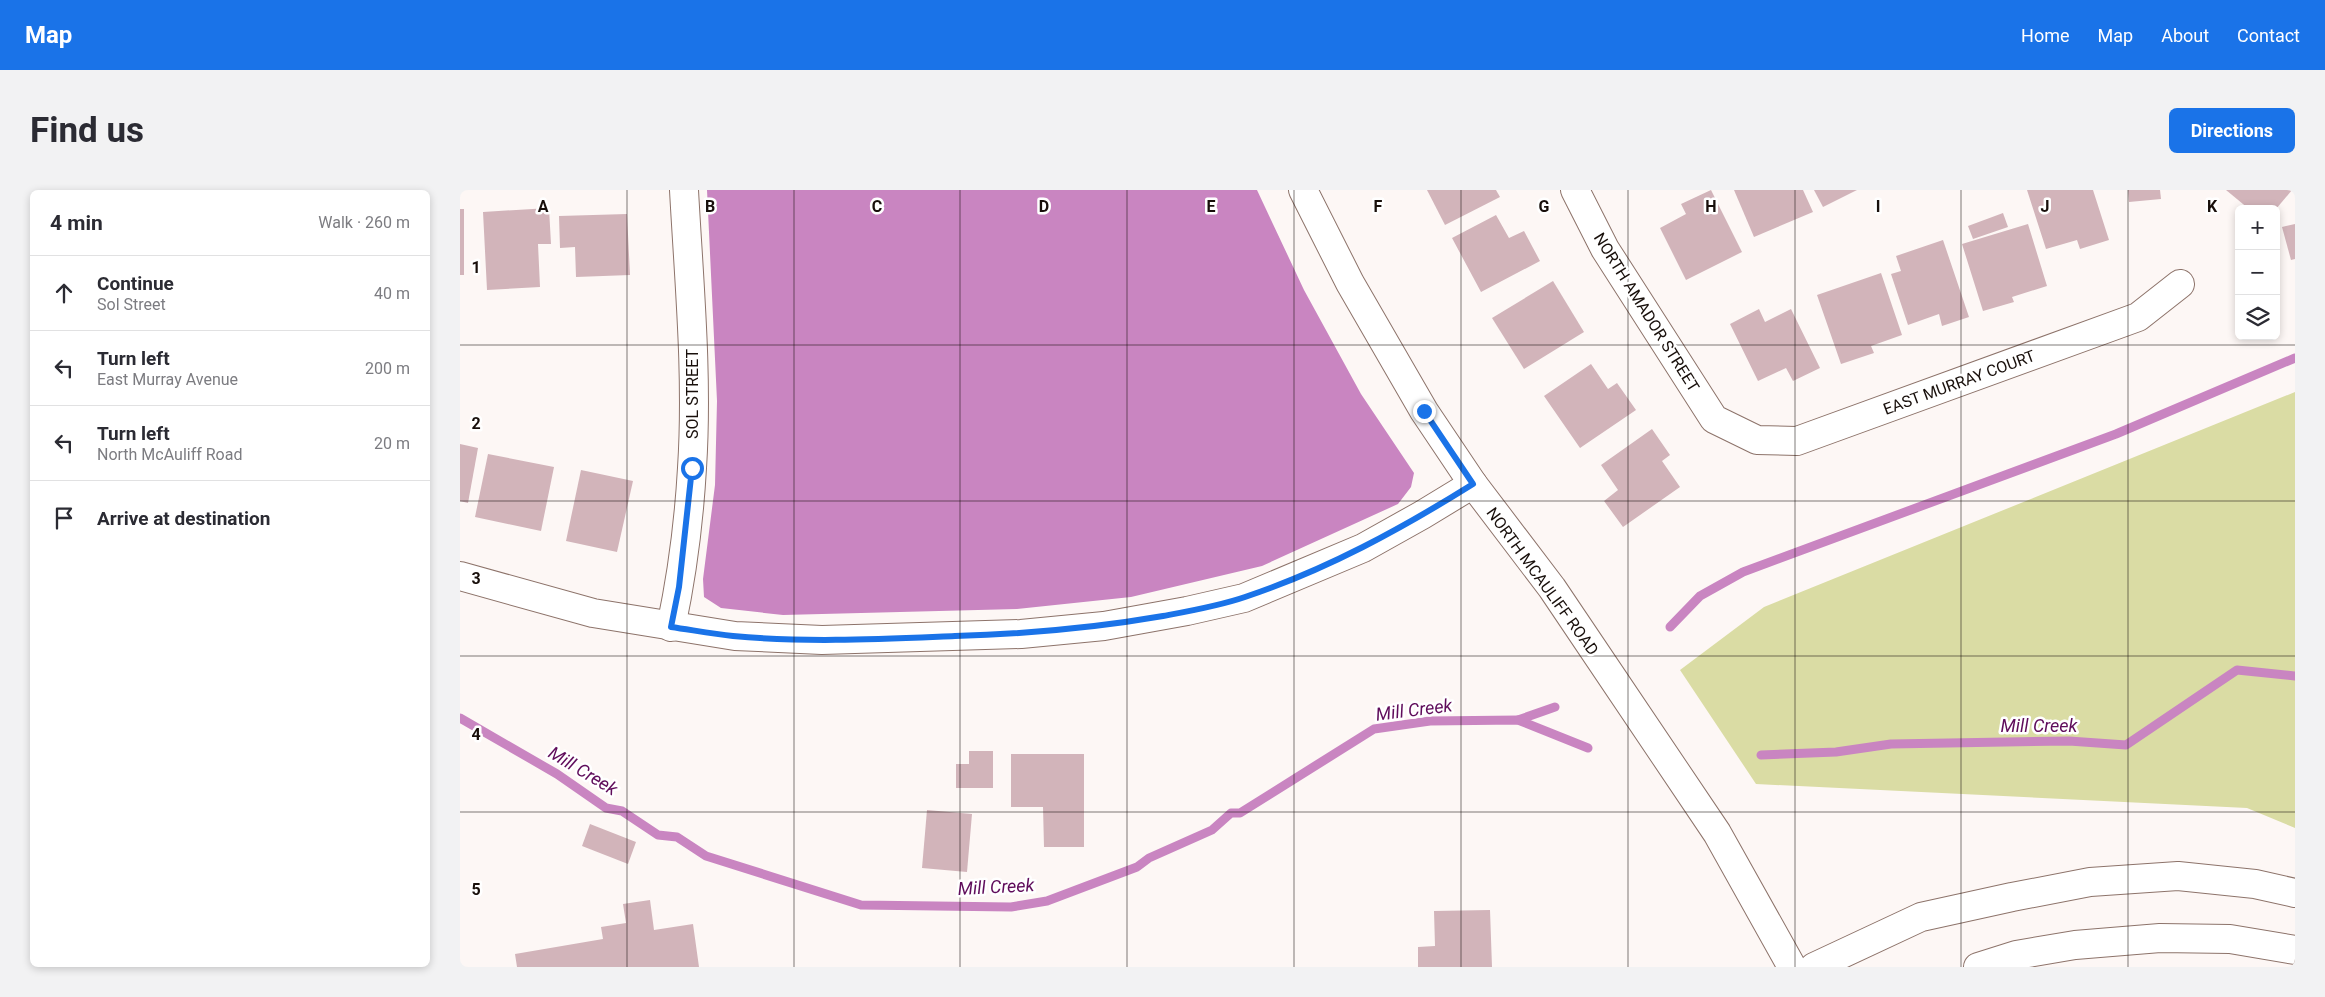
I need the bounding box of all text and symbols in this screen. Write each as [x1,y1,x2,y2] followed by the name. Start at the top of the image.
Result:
[25,21,72,49] text: Map
[2021,25,2070,46] text: Home
[2098,25,2133,46] text: Map
[2161,25,2209,46] text: About
[2237,25,2300,46] text: Contact
[2169,108,2295,153] button: Directions
[30,110,144,151] text: Find us
[538,197,549,216] text: A
[705,197,715,216] text: B
[872,197,882,216] text: C
[1039,197,1049,216] text: D
[1207,197,1216,216] text: E
[1374,197,1383,216] text: F
[1539,197,1550,216] text: G
[1705,197,1717,216] text: H
[1876,197,1880,216] text: I
[2041,197,2049,216] text: J
[2207,197,2218,216] text: K
[2235,205,2280,340] map controls
[2235,205,2280,250] button: +
[50,211,103,235] text: 4 min
[318,213,410,232] text: Walk · 260 m
[1590,229,1704,396] street label: NORTH AMADOR STREET
[2235,250,2280,295] button: −
[471,258,481,277] text: 1
[97,272,174,295] text: Continue
[50,279,78,307] icon: ahead
[374,284,410,303] text: 40 m
[97,295,166,314] text: Sol Street
[2235,295,2280,340] button: layers
[1881,346,2038,419] street label: EAST MURRAY COURT
[97,347,170,370] text: Turn left
[683,349,702,439] street label: SOL STREET
[50,354,78,382] icon: left
[365,359,410,378] text: 200 m
[97,370,238,389] text: East Murray Avenue
[1413,400,1436,423] route end
[471,414,481,433] text: 2
[97,422,170,445] text: Turn left
[50,429,78,457] icon: left
[374,434,410,453] text: 20 m
[97,445,242,464] text: North McAuliff Road
[681,457,704,480] route start
[50,504,78,532] icon: arrive
[1483,504,1603,659] street label: NORTH MCAULIFF ROAD
[97,507,270,530] text: Arrive at destination
[471,569,481,588] text: 3
[1375,694,1455,725] water label: Mill Creek
[2001,715,2079,736] water label: Mill Creek
[471,725,481,744] text: 4
[545,742,623,800] water label: Mill Creek
[957,874,1036,899] water label: Mill Creek
[471,880,481,899] text: 5

